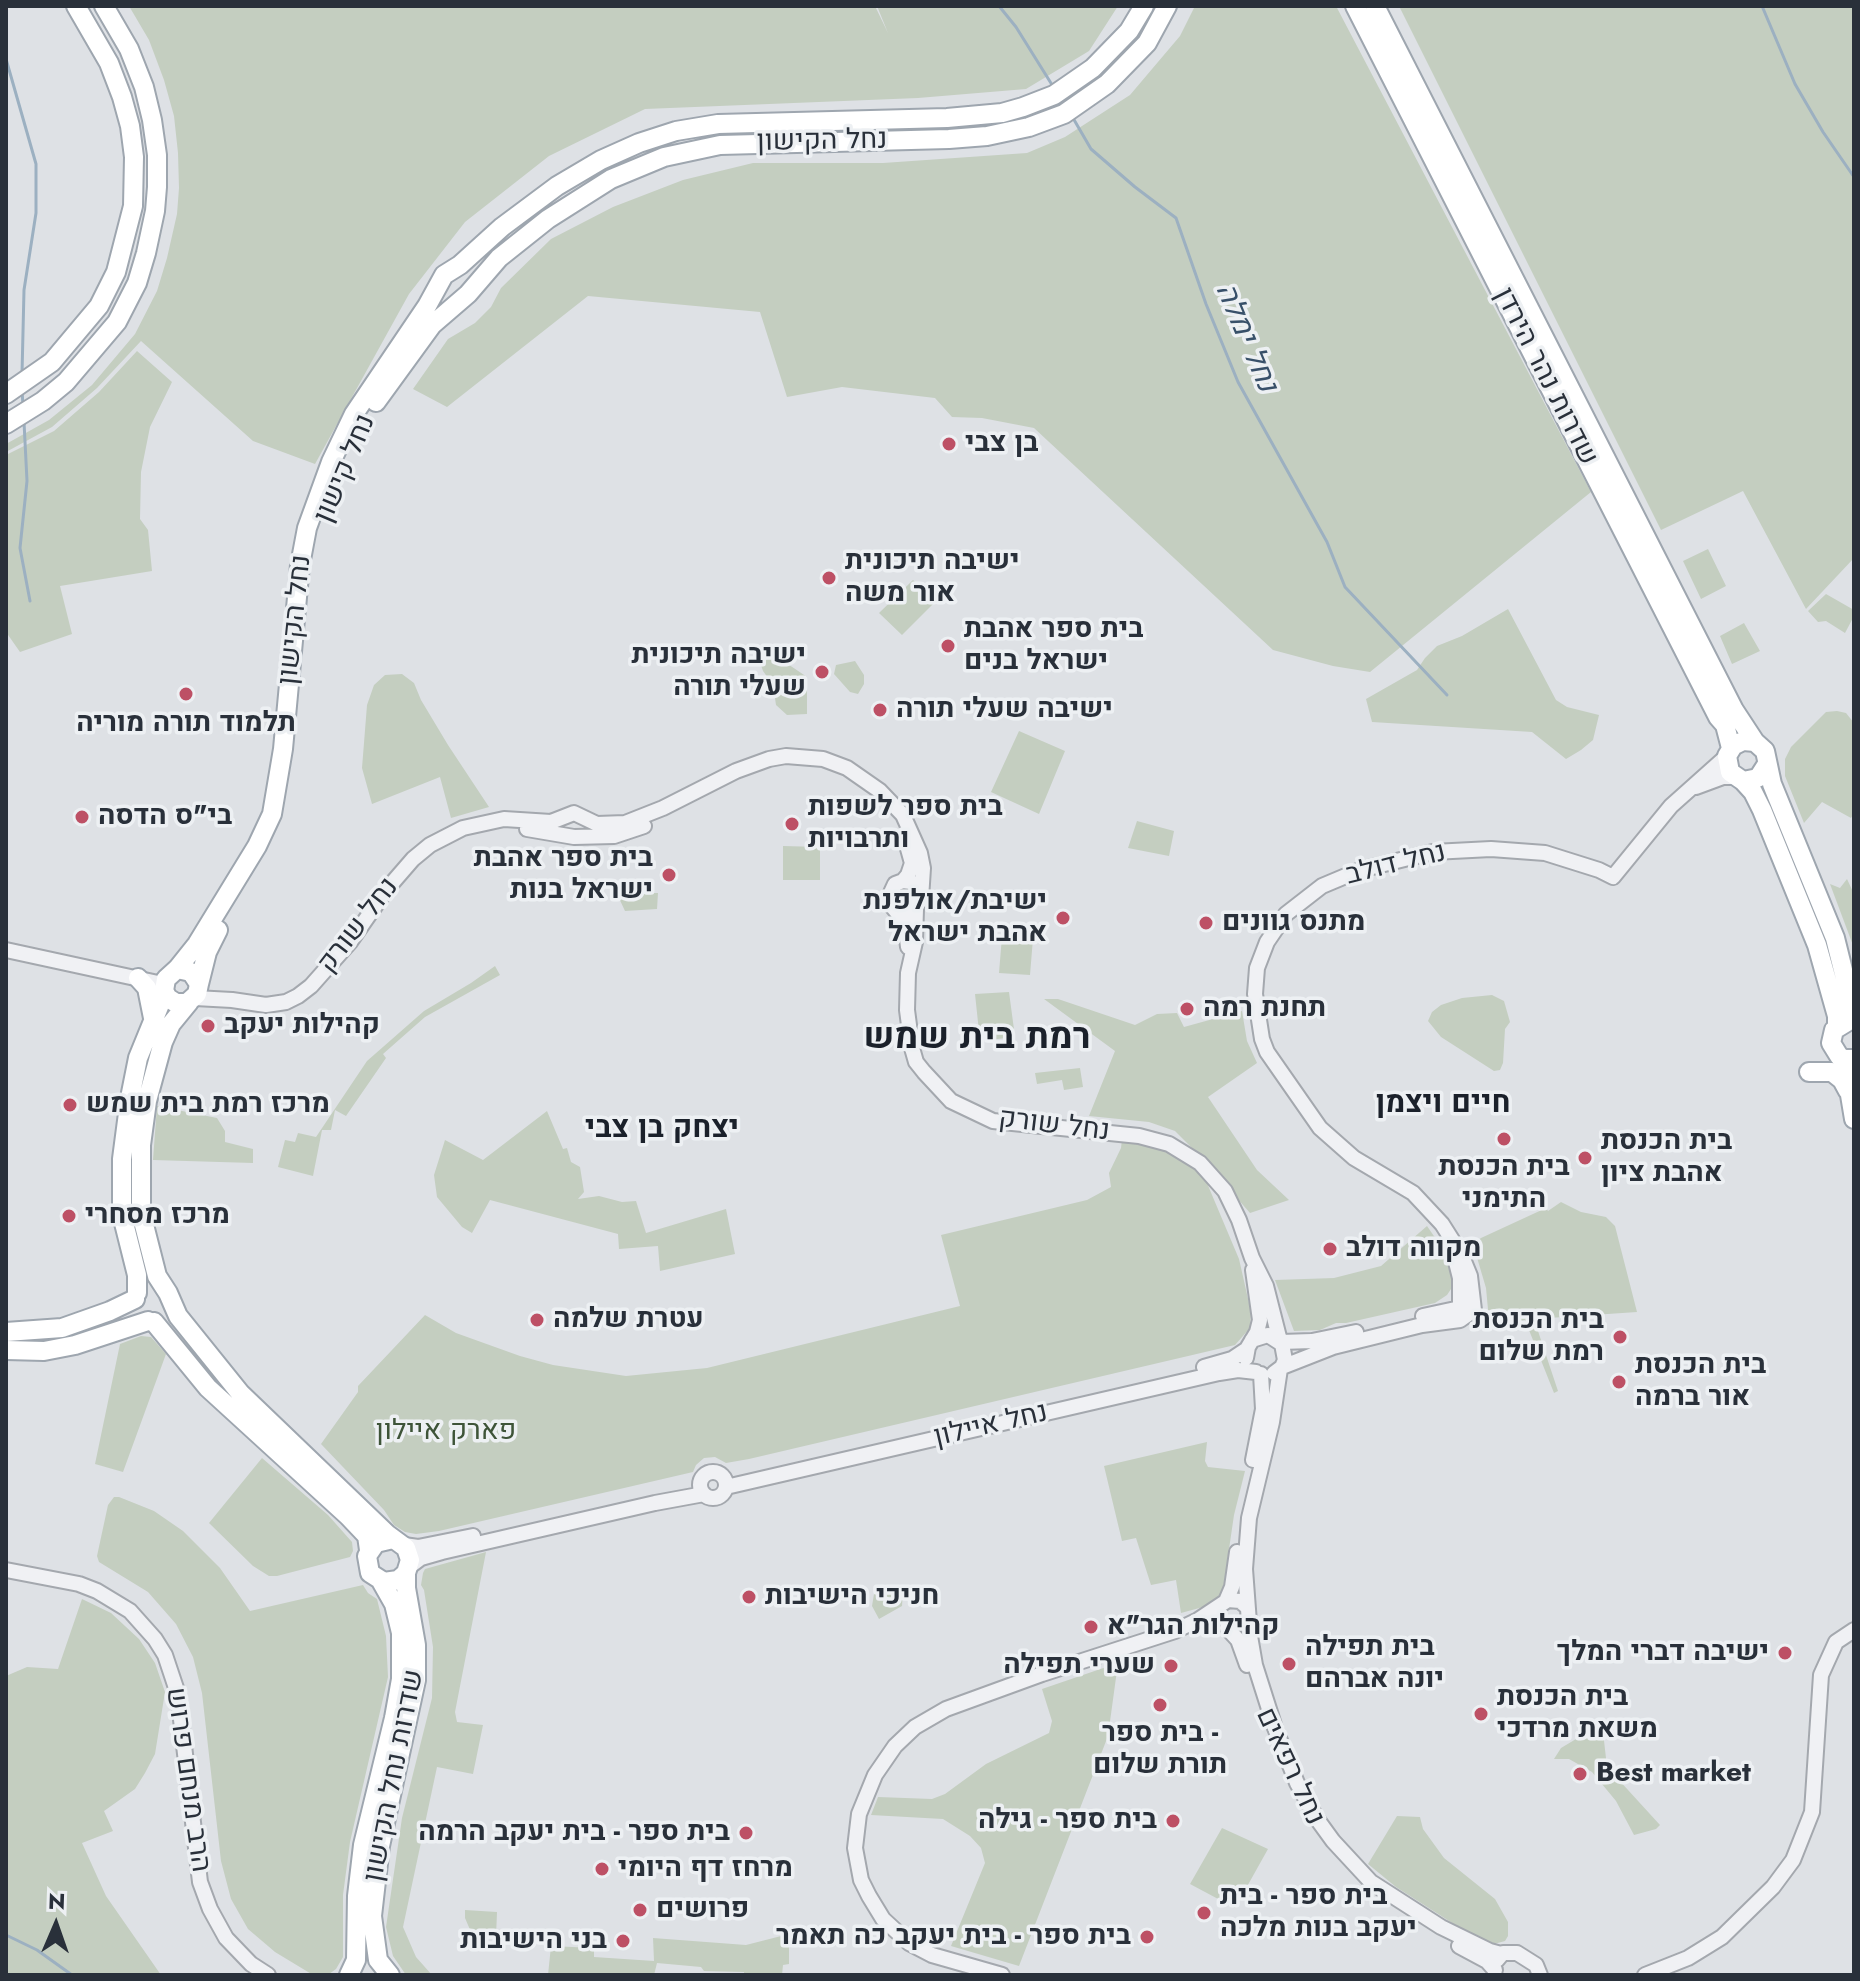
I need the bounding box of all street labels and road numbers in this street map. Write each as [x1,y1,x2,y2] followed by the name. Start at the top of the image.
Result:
[756,124,888,160] street label: נחל הקישון
[1486,283,1604,471] street label: שדרות נהר הירדן
[308,410,384,528] street label: נחל קישון
[272,553,320,687] street label: נחל הקישון
[1342,836,1450,894] street label: נחל דולב
[311,872,407,980] street label: נחל שורק
[997,1103,1111,1149] street label: נחל שורק
[931,1397,1051,1455] street label: נחל איילון
[358,1667,432,1885] street label: שדרות נחל הקישון
[157,1685,217,1875] street label: הרב מנחם פרוש
[1247,1703,1331,1831] street label: נחל רפאים

